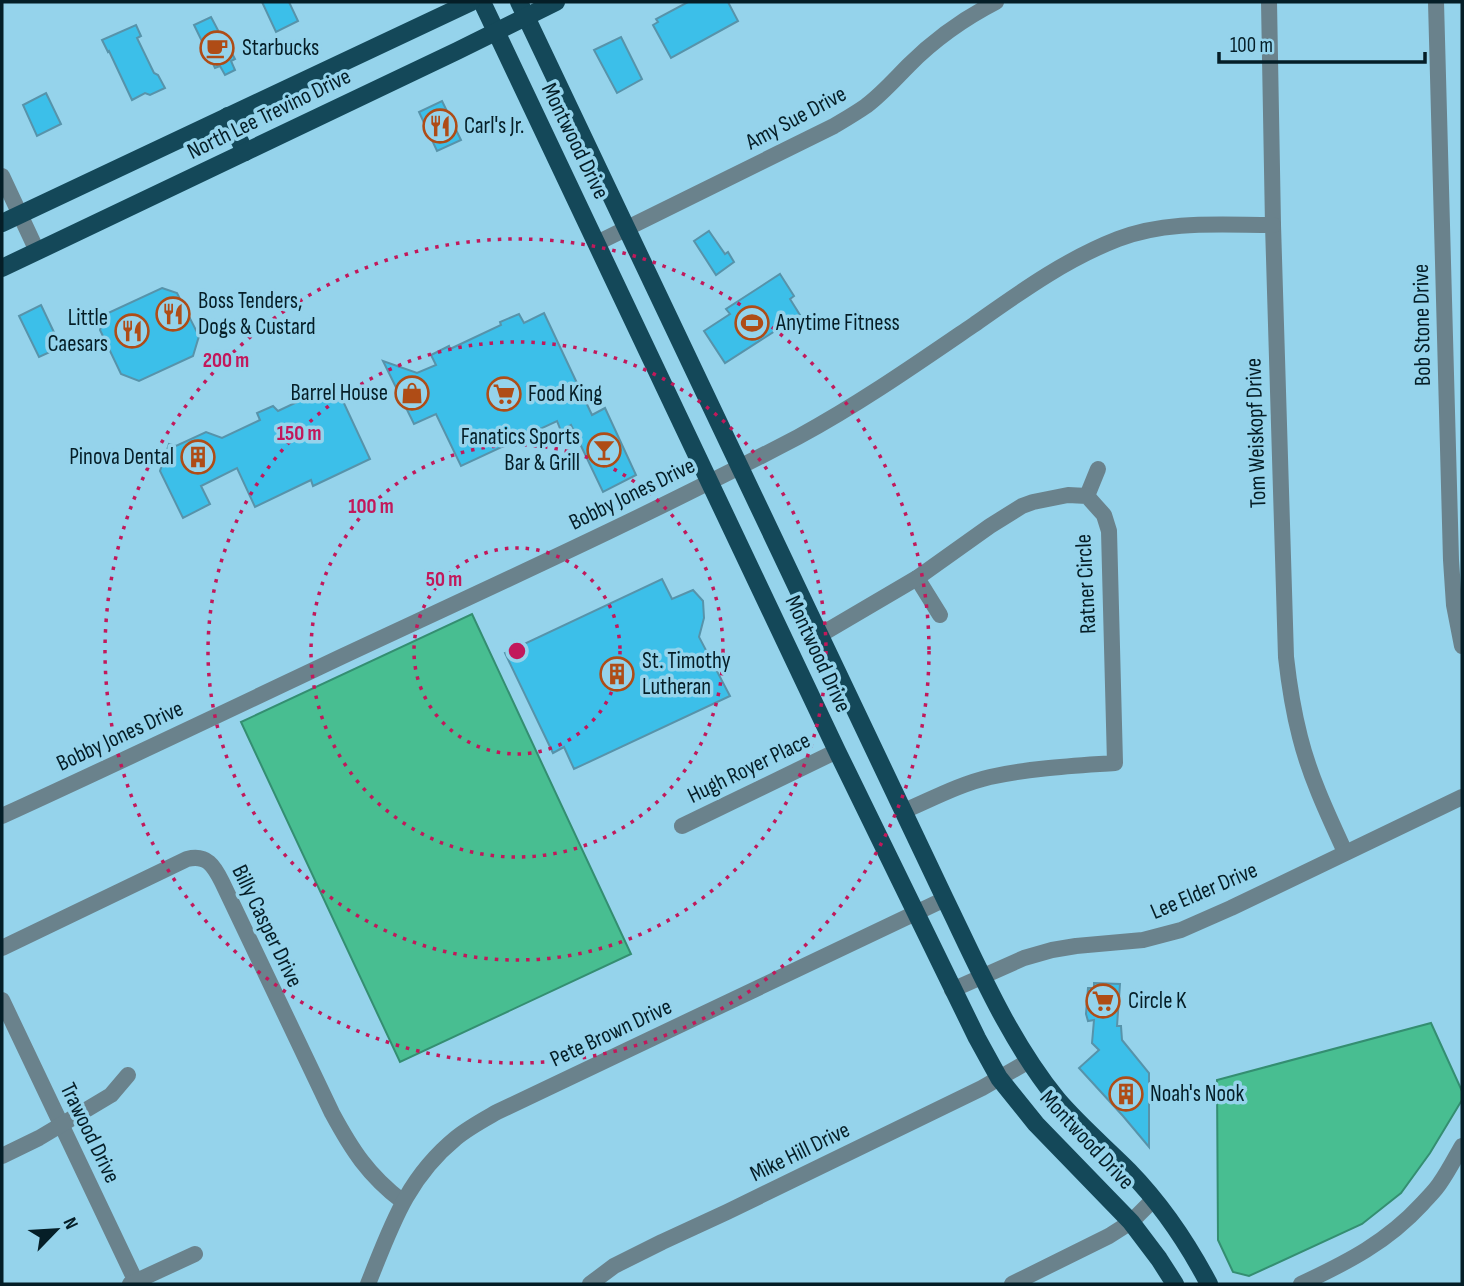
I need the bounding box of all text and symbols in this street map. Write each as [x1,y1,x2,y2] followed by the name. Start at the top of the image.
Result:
[1219,21,1426,65] scale bar
[198,29,236,67] cafe icon: Starbucks
[1230,33,1273,58] text: 100 m
[242,34,319,62] place label: Starbucks
[183,62,355,166] street label: North Lee Trevino Drive
[535,78,615,204] street label: Montwood Drive
[740,80,851,157] street label: Amy Sue Drive
[421,107,459,145] restaurant icon: Carl's Jr.
[464,112,524,140] place label: Carl's Jr.
[1407,264,1437,386] street label: Bob Stone Drive
[198,287,316,341] place label: Boss Tenders, Dogs & Custard
[154,295,192,333] restaurant icon: Boss Tenders, Dogs & Custard
[48,304,108,358] place label: Little Caesars
[733,304,771,342] sports icon: Anytime Fitness
[775,309,900,337] place label: Anytime Fitness
[113,312,151,350] restaurant icon: Little Caesars
[203,348,249,373] text: 200 m
[1239,358,1273,508] street label: Tom Weiskopf Drive
[393,374,431,412] shop icon: Barrel House
[485,375,523,413] supermarket icon: Food King
[290,379,388,407] place label: Barrel House
[528,380,603,408] place label: Food King
[277,421,321,446] text: 150 m
[461,423,580,477] place label: Fanatics Sports Bar & Grill
[585,431,623,469] bar icon: Fanatics Sports Bar & Grill
[179,438,217,476] building icon: Pinova Dental
[69,443,174,471] place label: Pinova Dental
[564,451,700,537] street label: Bobby Jones Drive
[348,494,394,519] text: 100 m
[1069,533,1103,635] street label: Ratner Circle
[426,567,462,592] text: 50 m
[779,591,857,717] street label: Montwood Drive
[505,639,529,663] centre of rings
[642,647,731,701] place label: St. Timothy Lutheran
[598,655,636,693] building icon: St. Timothy Lutheran
[52,694,188,778] street label: Bobby Jones Drive
[683,726,815,810] street label: Hugh Royer Place
[1146,856,1262,926] street label: Lee Elder Drive
[225,860,309,992] street label: Billy Casper Drive
[1084,982,1122,1020] supermarket icon: Circle K
[1128,987,1187,1015] place label: Circle K
[546,993,676,1073] street label: Pete Brown Drive
[1107,1075,1145,1113] building icon: Noah's Nook
[54,1078,126,1188] street label: Trawood Drive
[1150,1080,1244,1108] place label: Noah's Nook
[1034,1085,1140,1195] street label: Montwood Drive
[746,1116,854,1188] street label: Mike Hill Drive
[21,1195,91,1265] north arrow
[57,1214,83,1233] text: N

